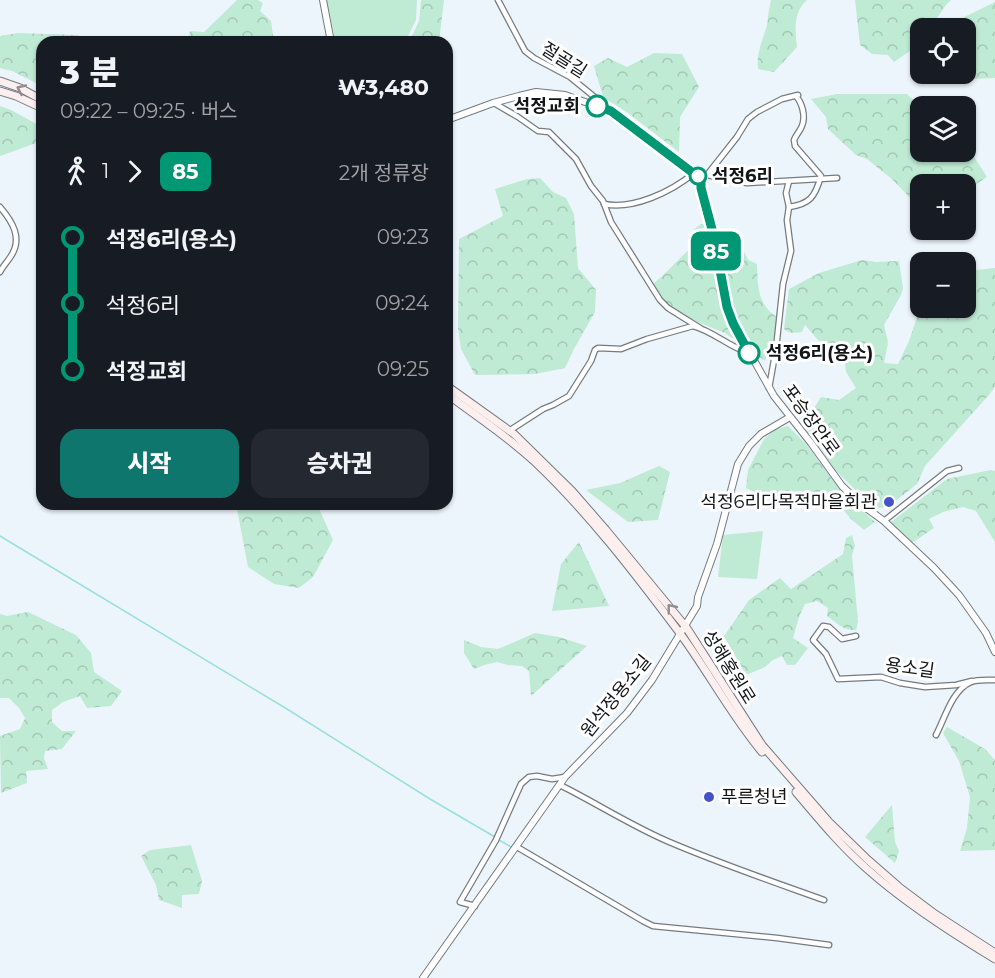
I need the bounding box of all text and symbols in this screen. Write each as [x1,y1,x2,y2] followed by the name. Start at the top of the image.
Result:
[910,18,976,318] map controls
[910,18,976,84] button: locate
[537,38,591,82] street label: 절골길
[60,52,120,92] text: 3 분
[338,74,429,101] text: ₩3,480
[17,85,28,97] one-way arrow
[514,95,580,117] place label: 석정교회
[586,95,608,117] marker: 석정교회
[910,96,976,162] button: layers
[60,99,238,123] text: 09:22 – 09:25 · 버스
[60,155,93,188] icon: walk
[118,155,151,188] icon: forward
[102,159,109,183] text: 1
[172,159,199,184] text: 85
[339,161,429,185] text: 2개 정류장
[712,165,773,187] place label: 석정6리
[689,167,707,185] marker: 석정6리
[910,174,976,240] button: +
[377,225,429,249] text: 09:23
[106,226,237,253] text: 석정6리(용소)
[689,232,743,270] line badge: 85
[703,239,729,264] text: 85
[910,252,976,318] button: −
[375,291,429,315] text: 09:24
[106,292,180,319] text: 석정6리
[738,342,760,364] marker: 석정6리(용소)
[766,342,873,364] place label: 석정6리(용소)
[377,357,429,381] text: 09:25
[106,358,187,385] text: 석정교회
[778,380,844,460] street label: 포승장안로
[60,429,239,498] button: 시작
[251,429,429,498] button: 승차권
[700,491,877,513] place label: 석정6리다목적마을회관
[882,495,896,509] marker: 석정6리다목적마을회관
[667,604,678,615] one-way arrow
[698,626,760,708] street label: 성해홍원로
[576,650,656,742] street label: 원석정용소길
[884,654,936,682] street label: 용소길
[721,786,787,808] place label: 푸른청년
[702,790,716,804] marker: 푸른청년

